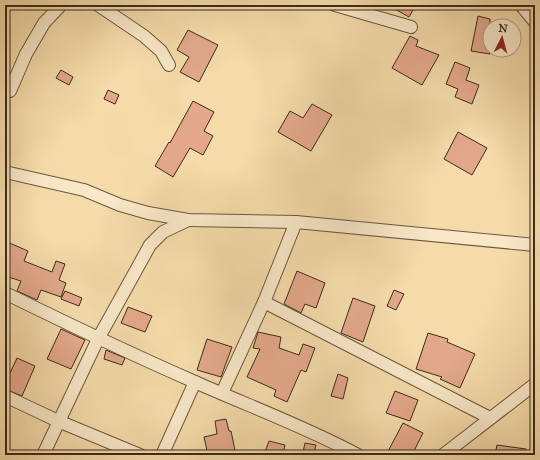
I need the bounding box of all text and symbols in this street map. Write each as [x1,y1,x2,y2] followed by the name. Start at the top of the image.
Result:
[482,18,522,58] north arrow
[498,22,509,36] text: N

